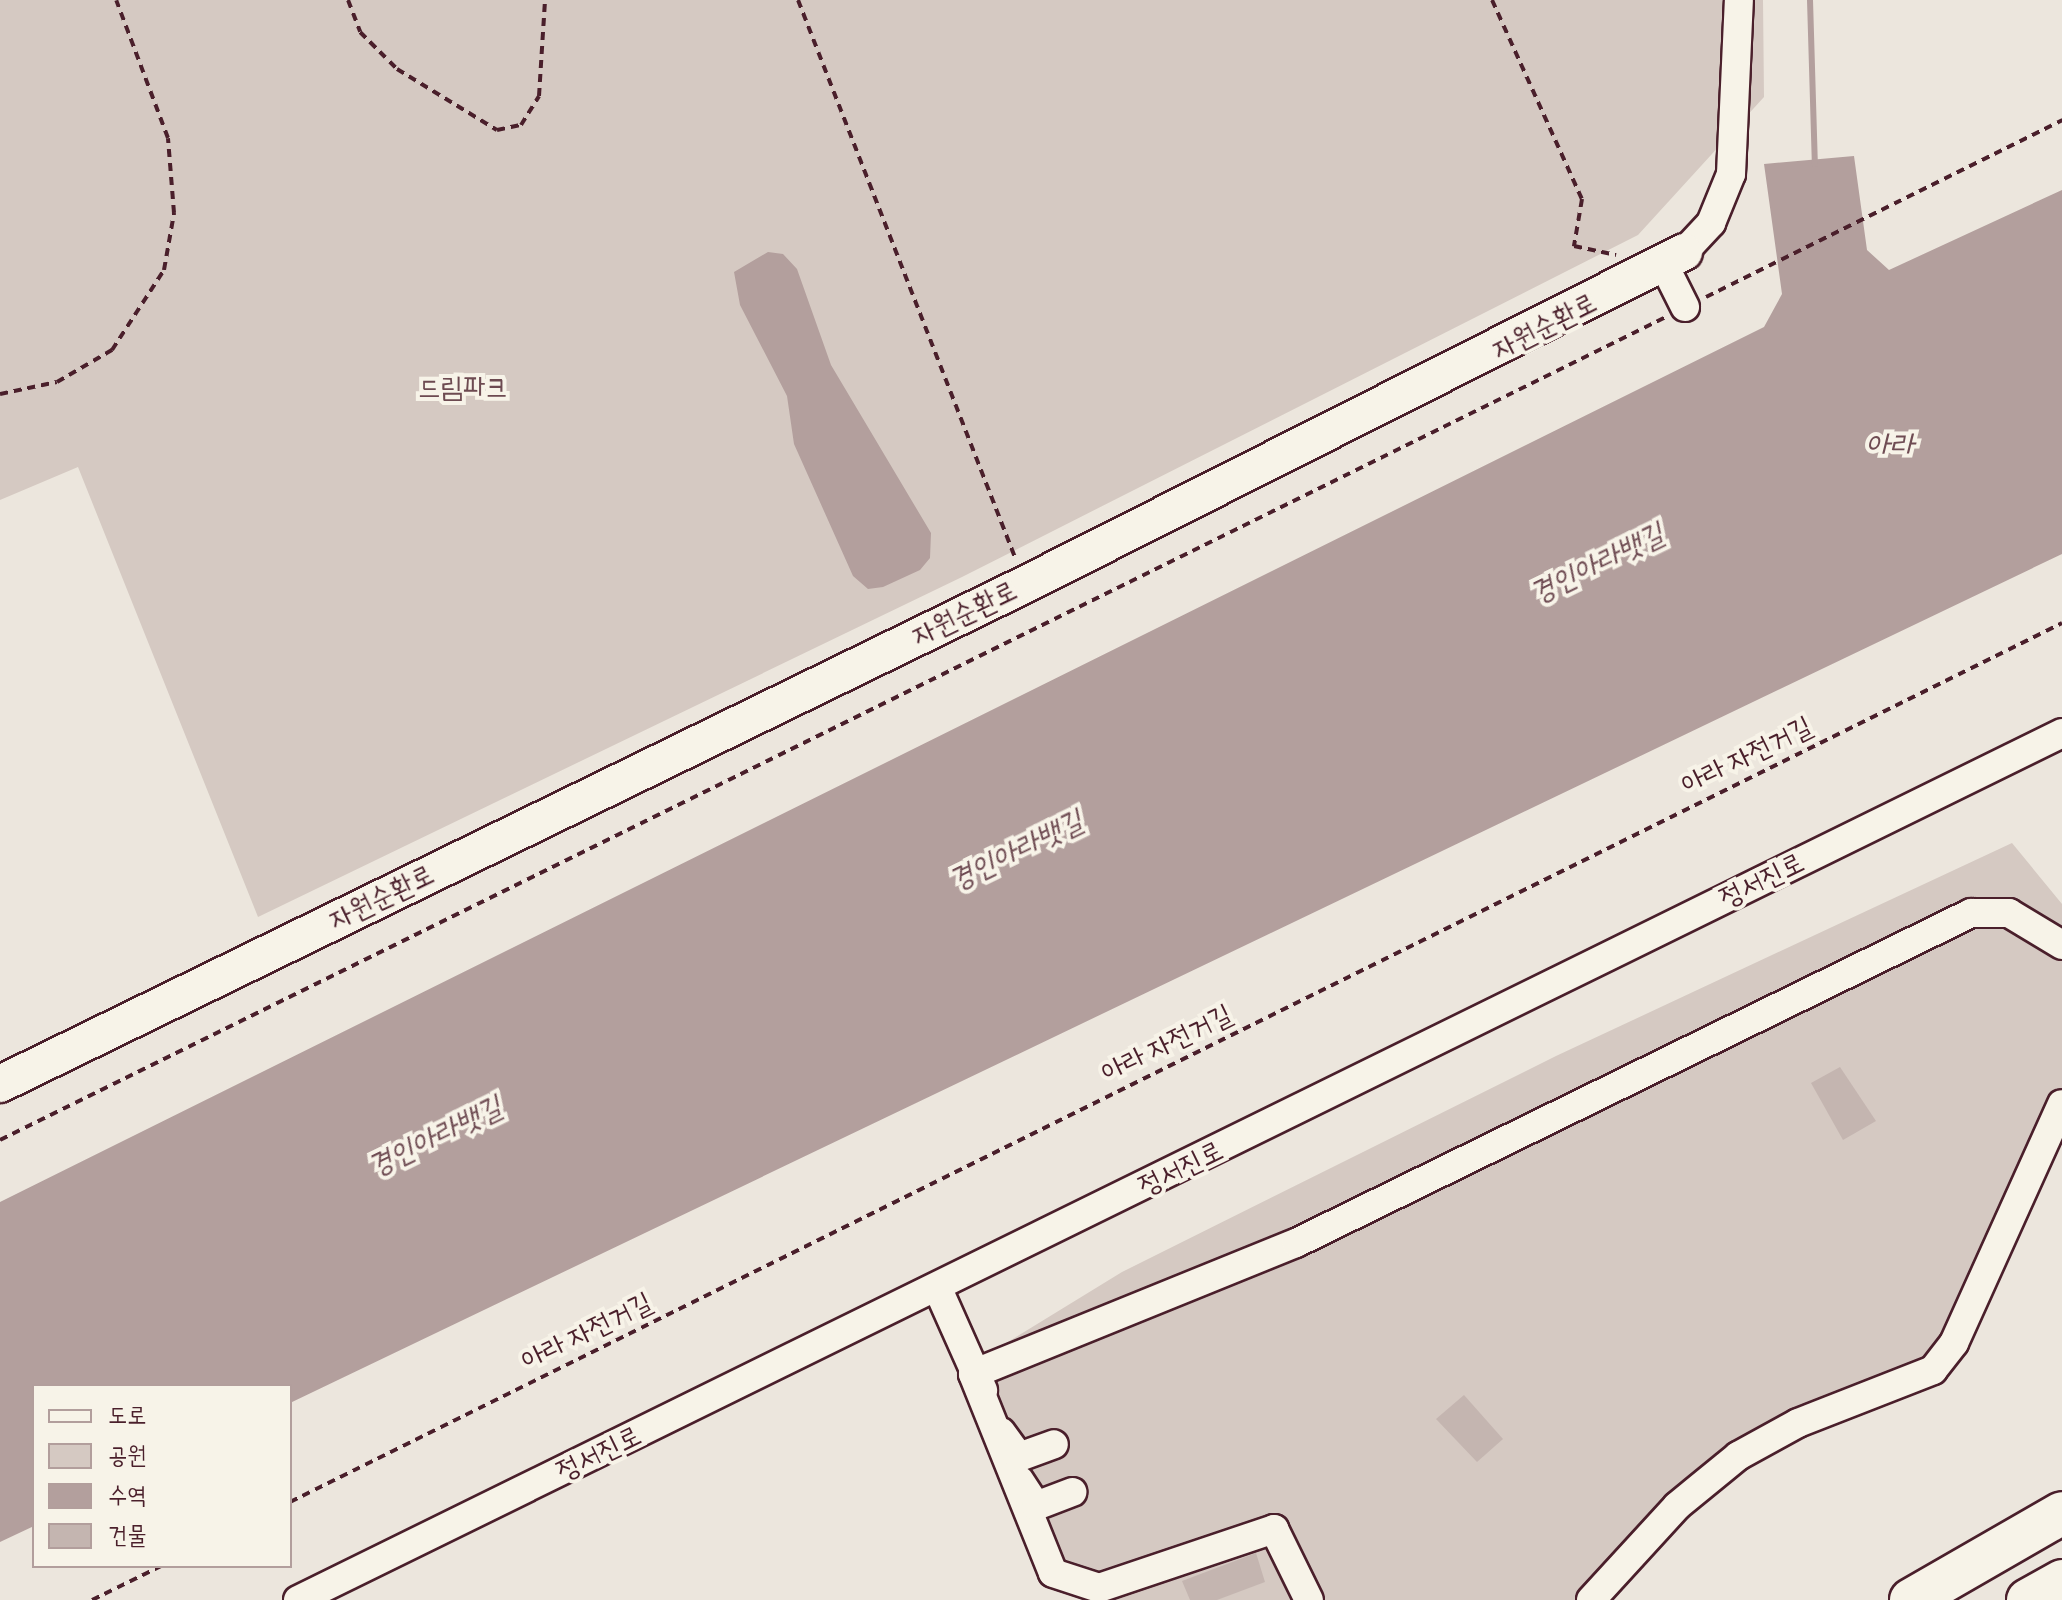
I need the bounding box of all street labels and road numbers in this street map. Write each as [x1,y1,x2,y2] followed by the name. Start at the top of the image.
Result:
[1487,286,1603,368] street label: 자원순환로
[907,574,1023,654] street label: 자원순환로
[1676,710,1818,802] street label: 아라 자전거길
[1714,846,1810,916] street label: 정서진로
[324,858,440,938] street label: 자원순환로
[1096,998,1238,1090] street label: 아라 자전거길
[1133,1134,1229,1204] street label: 정서진로
[516,1286,658,1378] street label: 아라 자전거길
[551,1419,647,1489] street label: 정서진로

